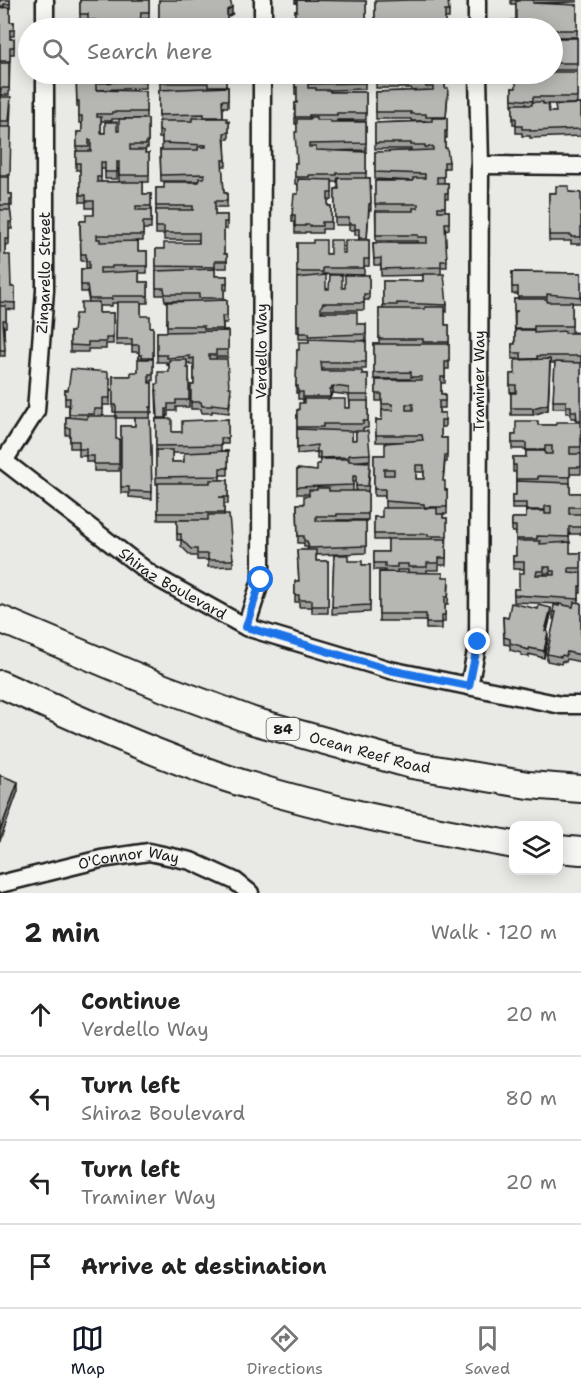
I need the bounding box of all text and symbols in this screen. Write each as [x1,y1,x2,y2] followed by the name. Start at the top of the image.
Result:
[18,18,563,84] search box
[39,35,72,68] icon: search
[87,37,213,66] text: Search here
[32,212,55,334] street label: Zingarello Street
[251,303,272,399] street label: Verdello Way
[469,330,489,432] street label: Traminer Way
[115,543,231,625] street label: Shiraz Boulevard
[247,566,273,592] route start
[464,628,490,654] route end
[266,718,300,740] road number: 84
[307,727,433,778] street label: Ocean Reef Road
[509,821,563,875] map controls
[509,821,563,875] button: layers
[76,842,181,874] street label: O'Connor Way
[24,915,100,950] text: 2 min
[431,919,557,945] text: Walk · 120 m
[81,987,181,1016] text: Continue
[24,998,57,1031] icon: ahead
[506,1001,557,1027] text: 20 m
[81,1016,209,1042] text: Verdello Way
[81,1071,180,1100] text: Turn left
[24,1082,57,1115] icon: left
[505,1085,557,1111] text: 80 m
[81,1100,245,1126] text: Shiraz Boulevard
[81,1155,180,1184] text: Turn left
[24,1166,57,1199] icon: left
[506,1169,557,1195] text: 20 m
[81,1184,216,1210] text: Traminer Way
[24,1250,57,1283] icon: arrive
[81,1252,327,1281] text: Arrive at destination
[71,1322,105,1379] tab: Map
[247,1322,323,1379] tab: Directions
[465,1322,510,1379] tab: Saved

